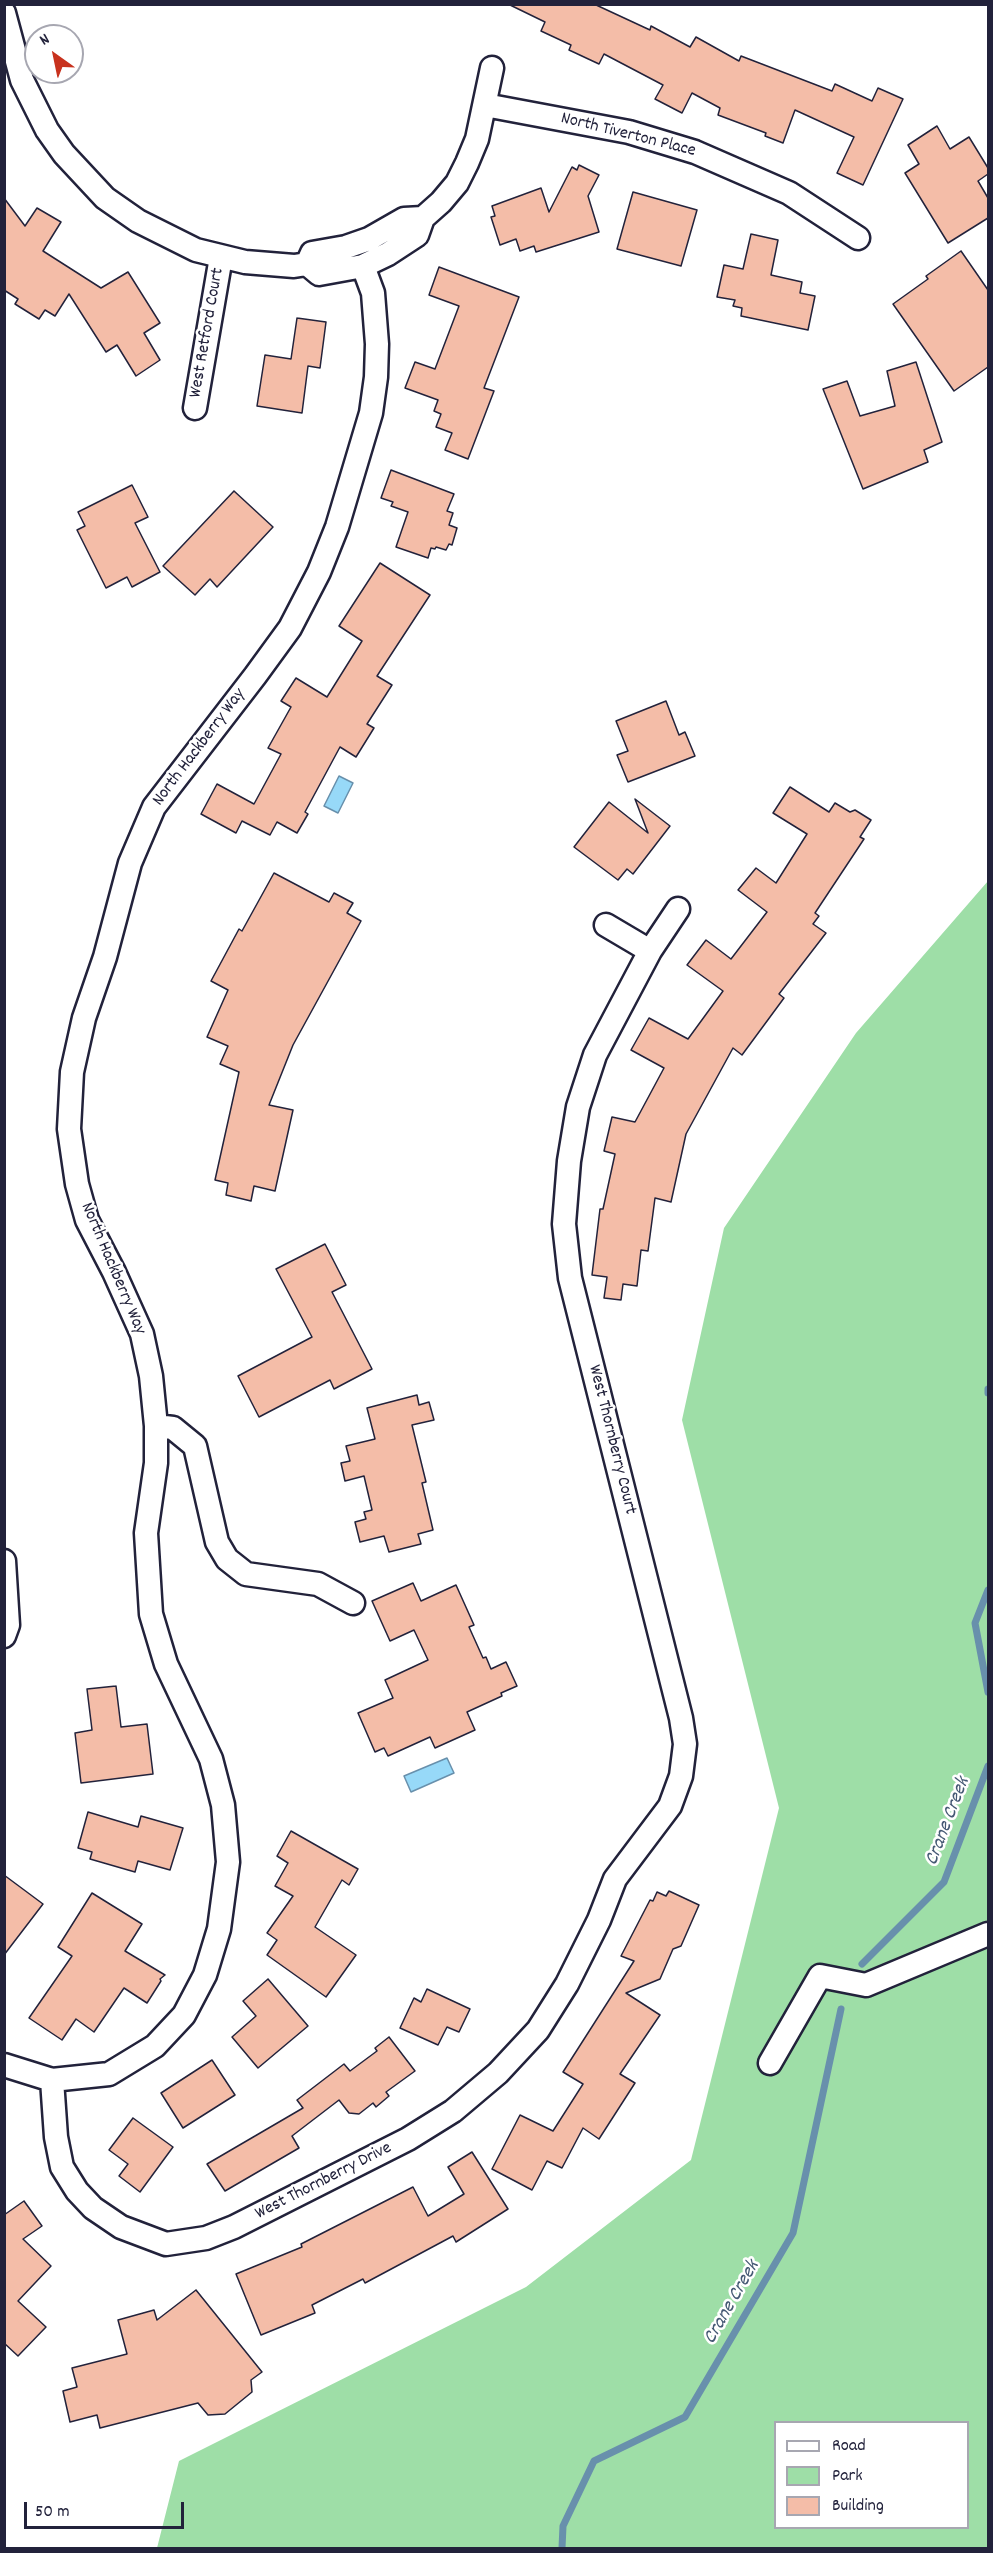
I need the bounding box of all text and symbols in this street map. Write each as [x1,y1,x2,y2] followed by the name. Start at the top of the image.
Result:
[24,24,84,84] north arrow
[35,28,55,52] text: N
[558,109,698,163] street label: North Tiverton Place
[186,266,230,400] street label: West Retford Court
[149,685,251,811] street label: North Hackberry Way
[74,1200,150,1338] street label: North Hackberry Way
[582,1363,640,1517] street label: West Thornberry Court
[921,1775,977,1869] water label: Crane Creek
[252,2138,396,2226] street label: West Thornberry Drive
[700,2257,766,2349] water label: Crane Creek
[774,2421,969,2529] legend
[832,2434,866,2459] text: Road
[832,2464,863,2489] text: Park
[27,2490,188,2528] scale bar
[832,2494,884,2519] text: Building
[35,2500,70,2525] text: 50 m

